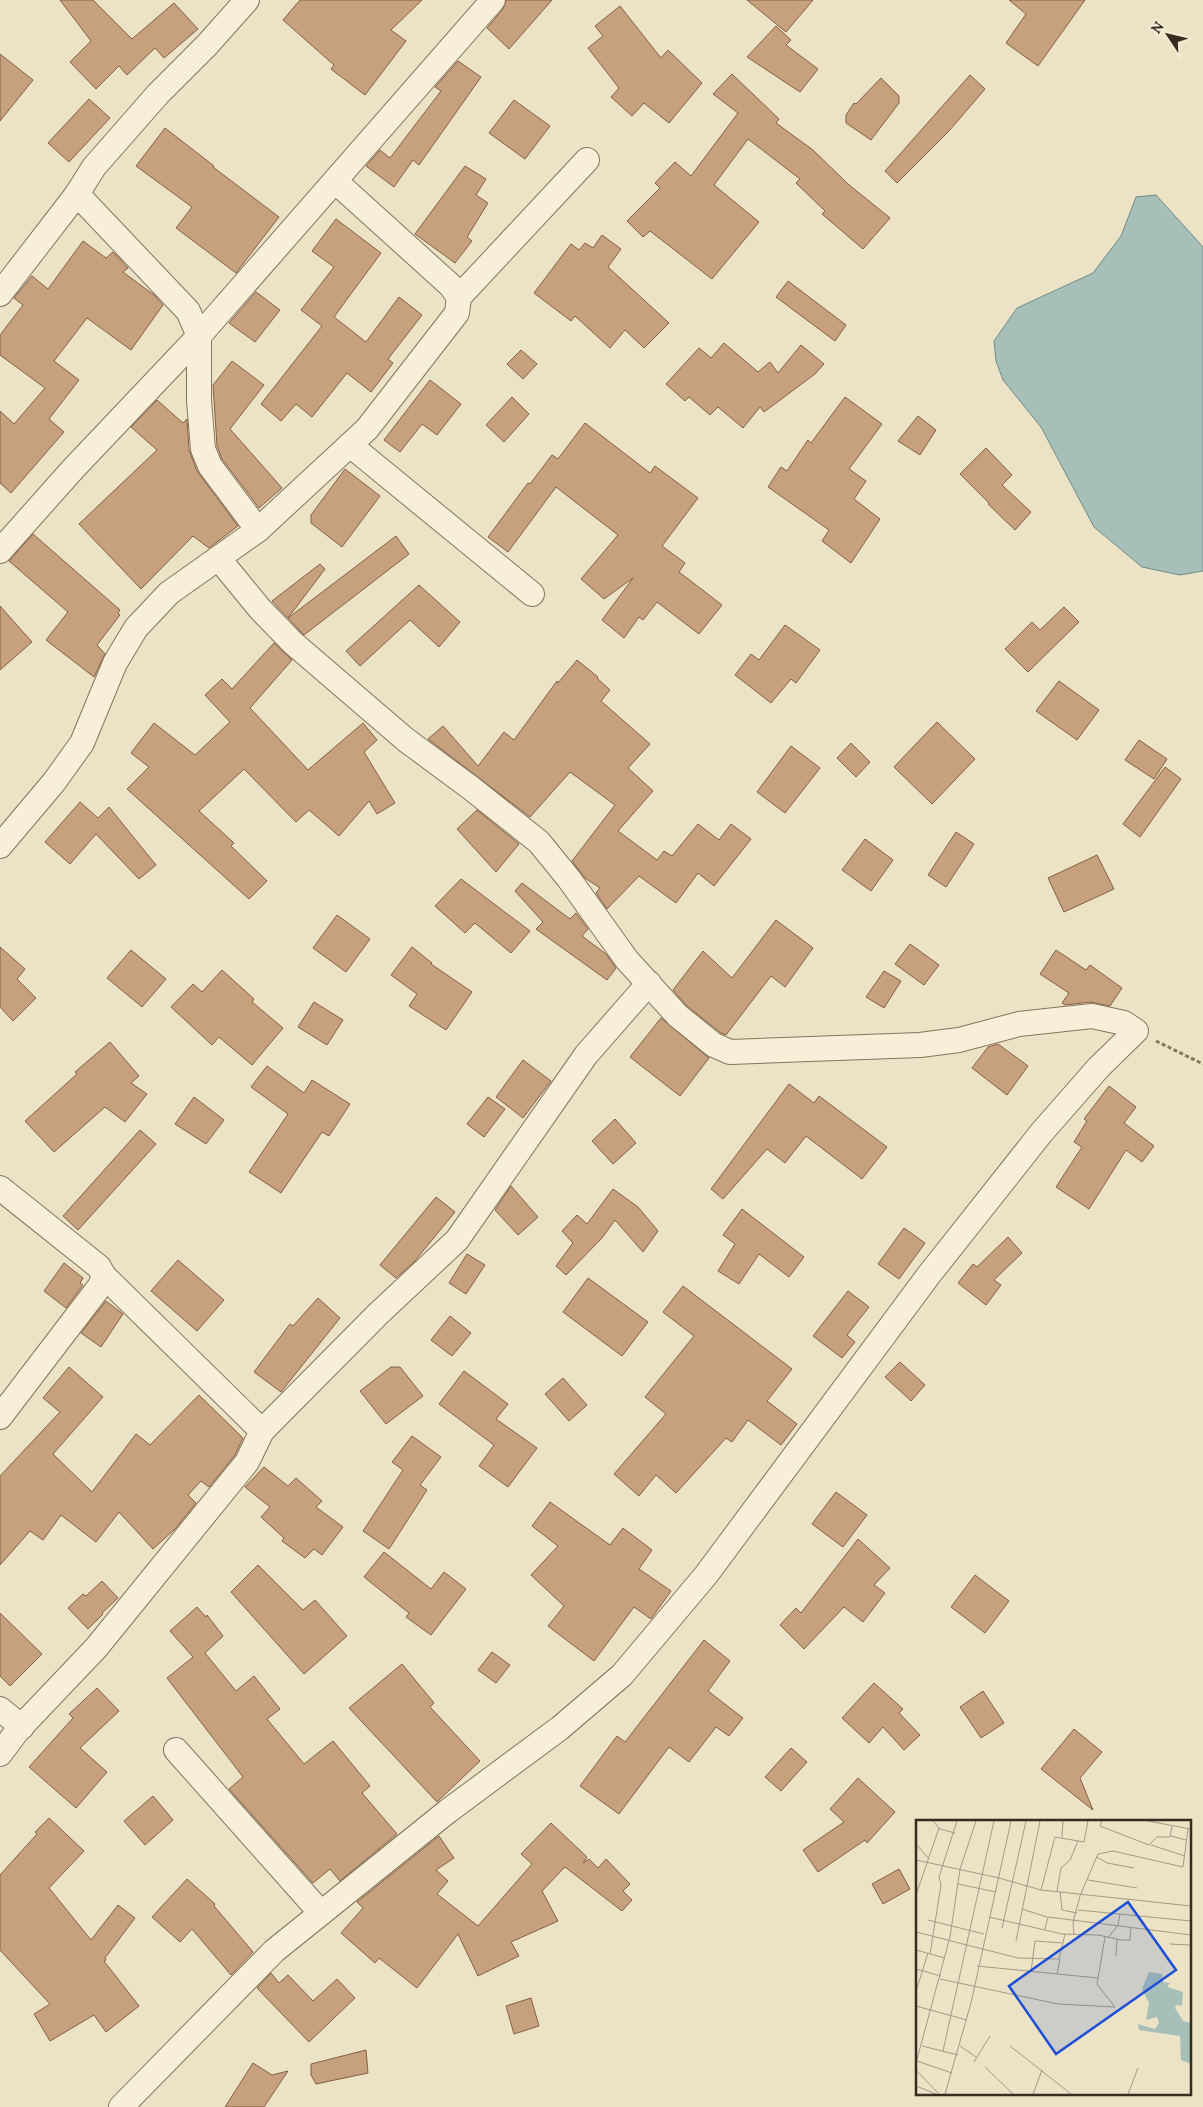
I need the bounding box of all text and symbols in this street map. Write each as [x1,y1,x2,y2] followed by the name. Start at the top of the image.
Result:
[1143,10,1193,60] north arrow
[1147,18,1168,37] text: N
[916,1820,1190,2094] inset map

